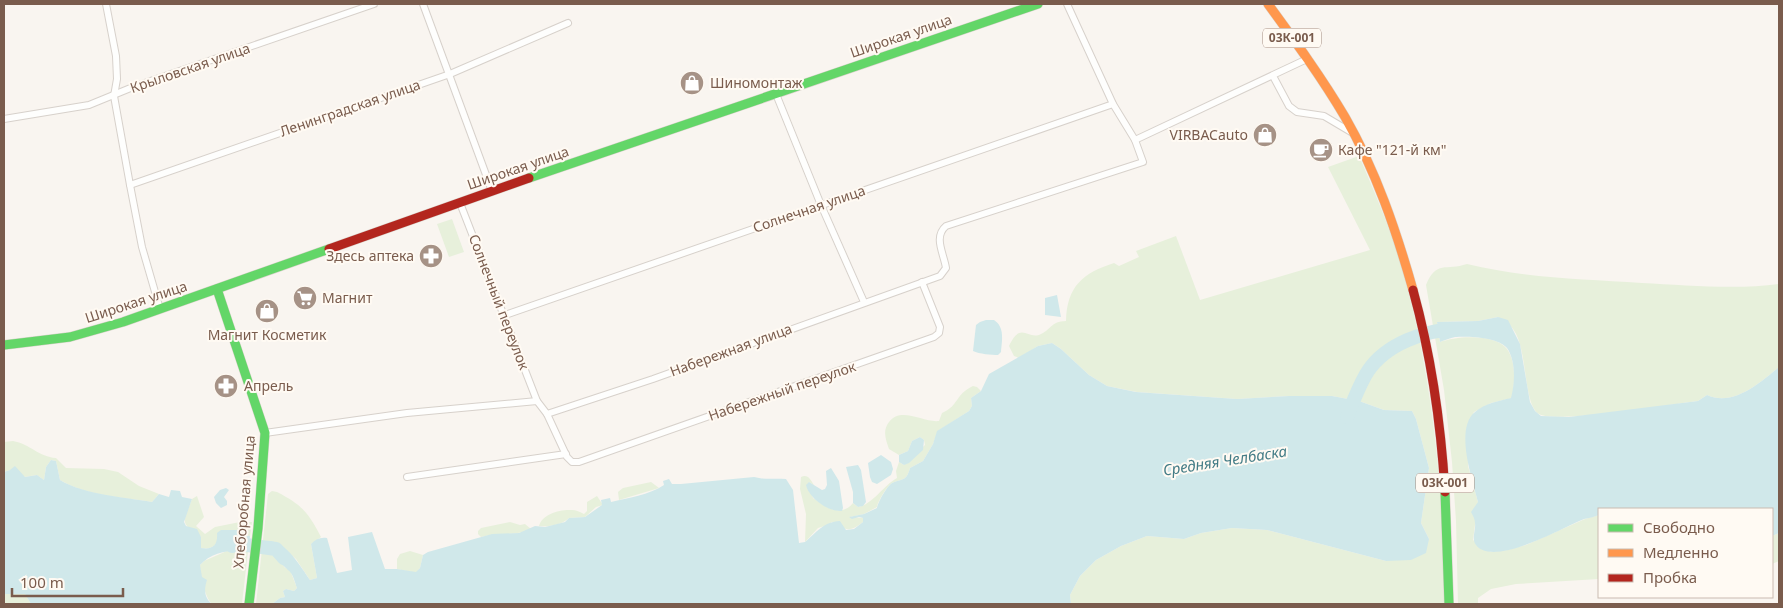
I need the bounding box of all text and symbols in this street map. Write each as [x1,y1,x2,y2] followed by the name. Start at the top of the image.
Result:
[847,9,954,62] street label: Широкая улица
[1263,28,1321,48] road number: 03К-001
[127,38,252,97] street label: Крыловская улица
[679,70,705,96] shop icon: Шиномонтаж
[710,73,803,92] place label: Шиномонтаж
[277,75,423,141] street label: Ленинградская улица
[1252,122,1278,148] shop icon: VIRBACauto
[1170,125,1248,144] place label: VIRBACauto
[1308,137,1334,163] cafe icon: Кафе "121-й км"
[1338,140,1447,159] place label: Кафе "121-й км"
[464,141,571,194] street label: Широкая улица
[750,180,868,237] street label: Солнечная улица
[465,231,534,373] street label: Солнечный переулок
[418,243,444,269] pharmacy icon: Здесь аптека
[326,246,414,265] place label: Здесь аптека
[82,276,189,327] street label: Широкая улица
[292,285,318,311] supermarket icon: Магнит
[322,288,373,307] place label: Магнит
[254,298,280,324] shop icon: Магнит Косметик
[667,319,795,380] street label: Набережная улица
[208,325,327,344] place label: Магнит Косметик
[706,356,859,425] street label: Набережный переулок
[213,373,239,399] pharmacy icon: Апрель
[244,376,294,395] place label: Апрель
[228,434,259,569] street label: Хлеборобная улица
[1161,440,1289,480] water label: Средняя Челбаска
[1416,473,1474,492] road number: 03К-001
[1598,508,1773,598] legend
[1643,517,1715,537] text: Свободно
[1643,542,1719,562] text: Медленно
[12,566,124,598] scale bar
[1643,567,1697,587] text: Пробка
[20,572,64,592] text: 100 m

